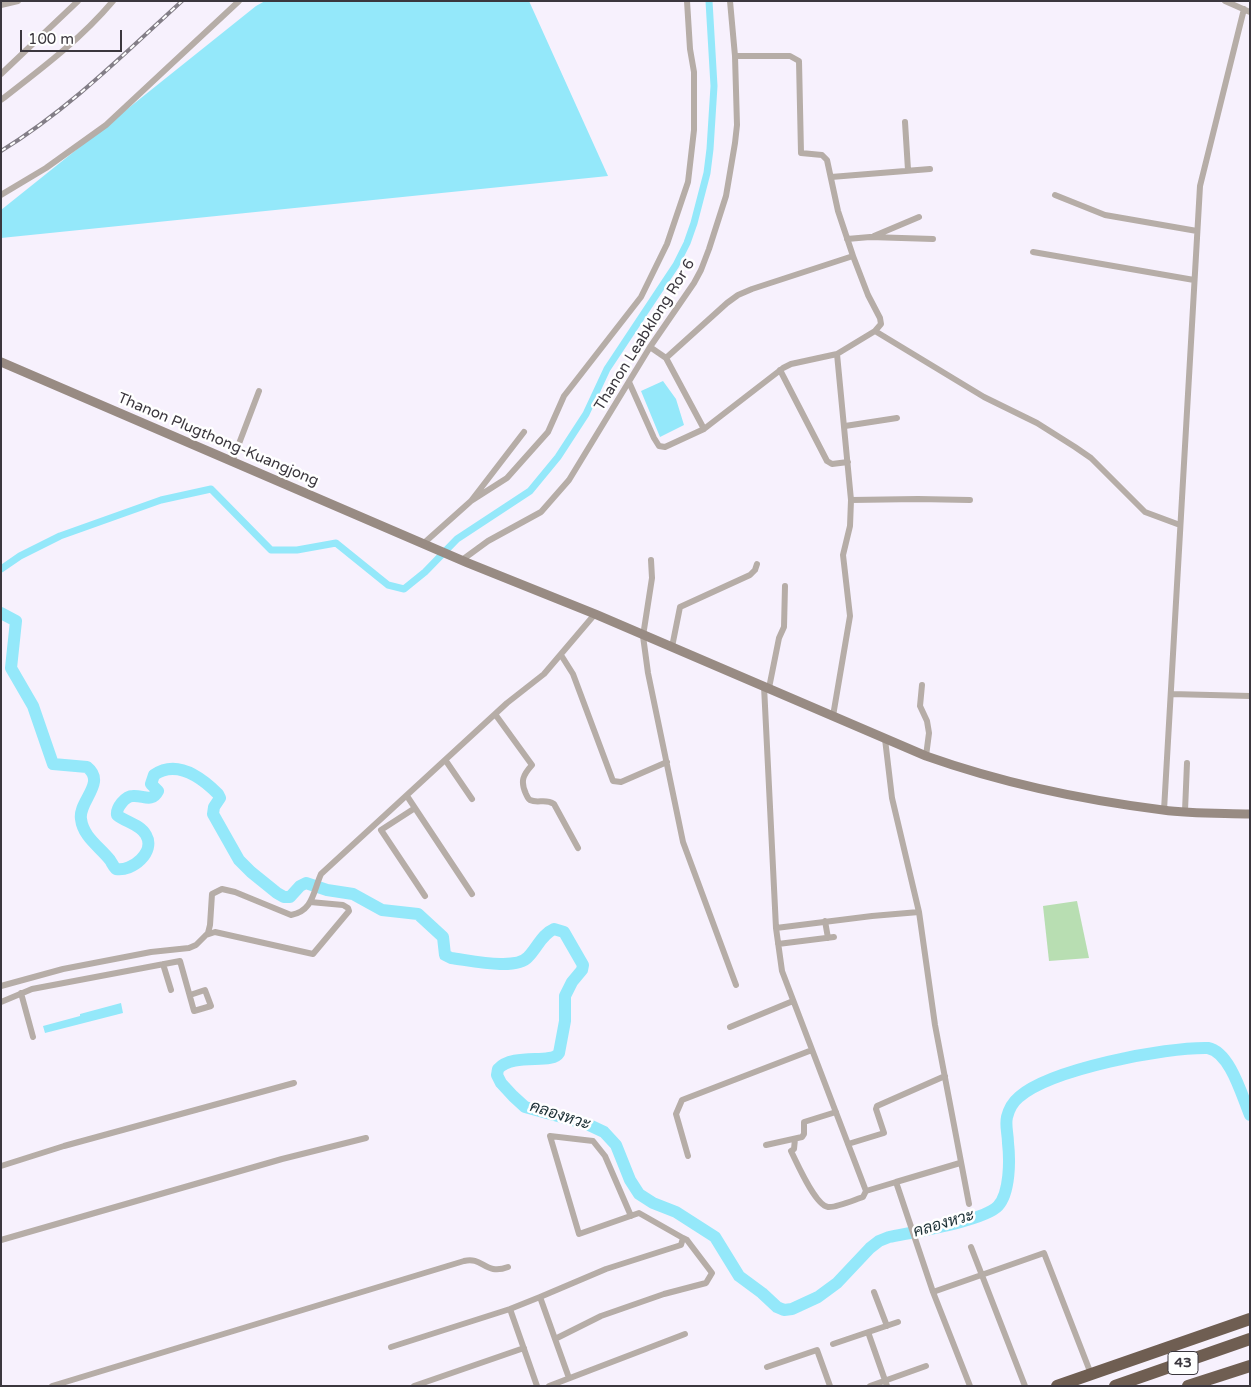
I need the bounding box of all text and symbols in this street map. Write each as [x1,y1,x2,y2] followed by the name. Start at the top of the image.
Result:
[22,20,125,52] scale bar
[28,30,74,48] text: 100 m
[591,256,699,414] street label: Thanon Leabklong Ror 6
[115,389,321,491] street label: Thanon Plugthong-Kuangjong
[527,1097,593,1135] water label: คลองหวะ
[911,1206,977,1242] water label: คลองหวะ
[1168,1352,1198,1375] road number: 43

